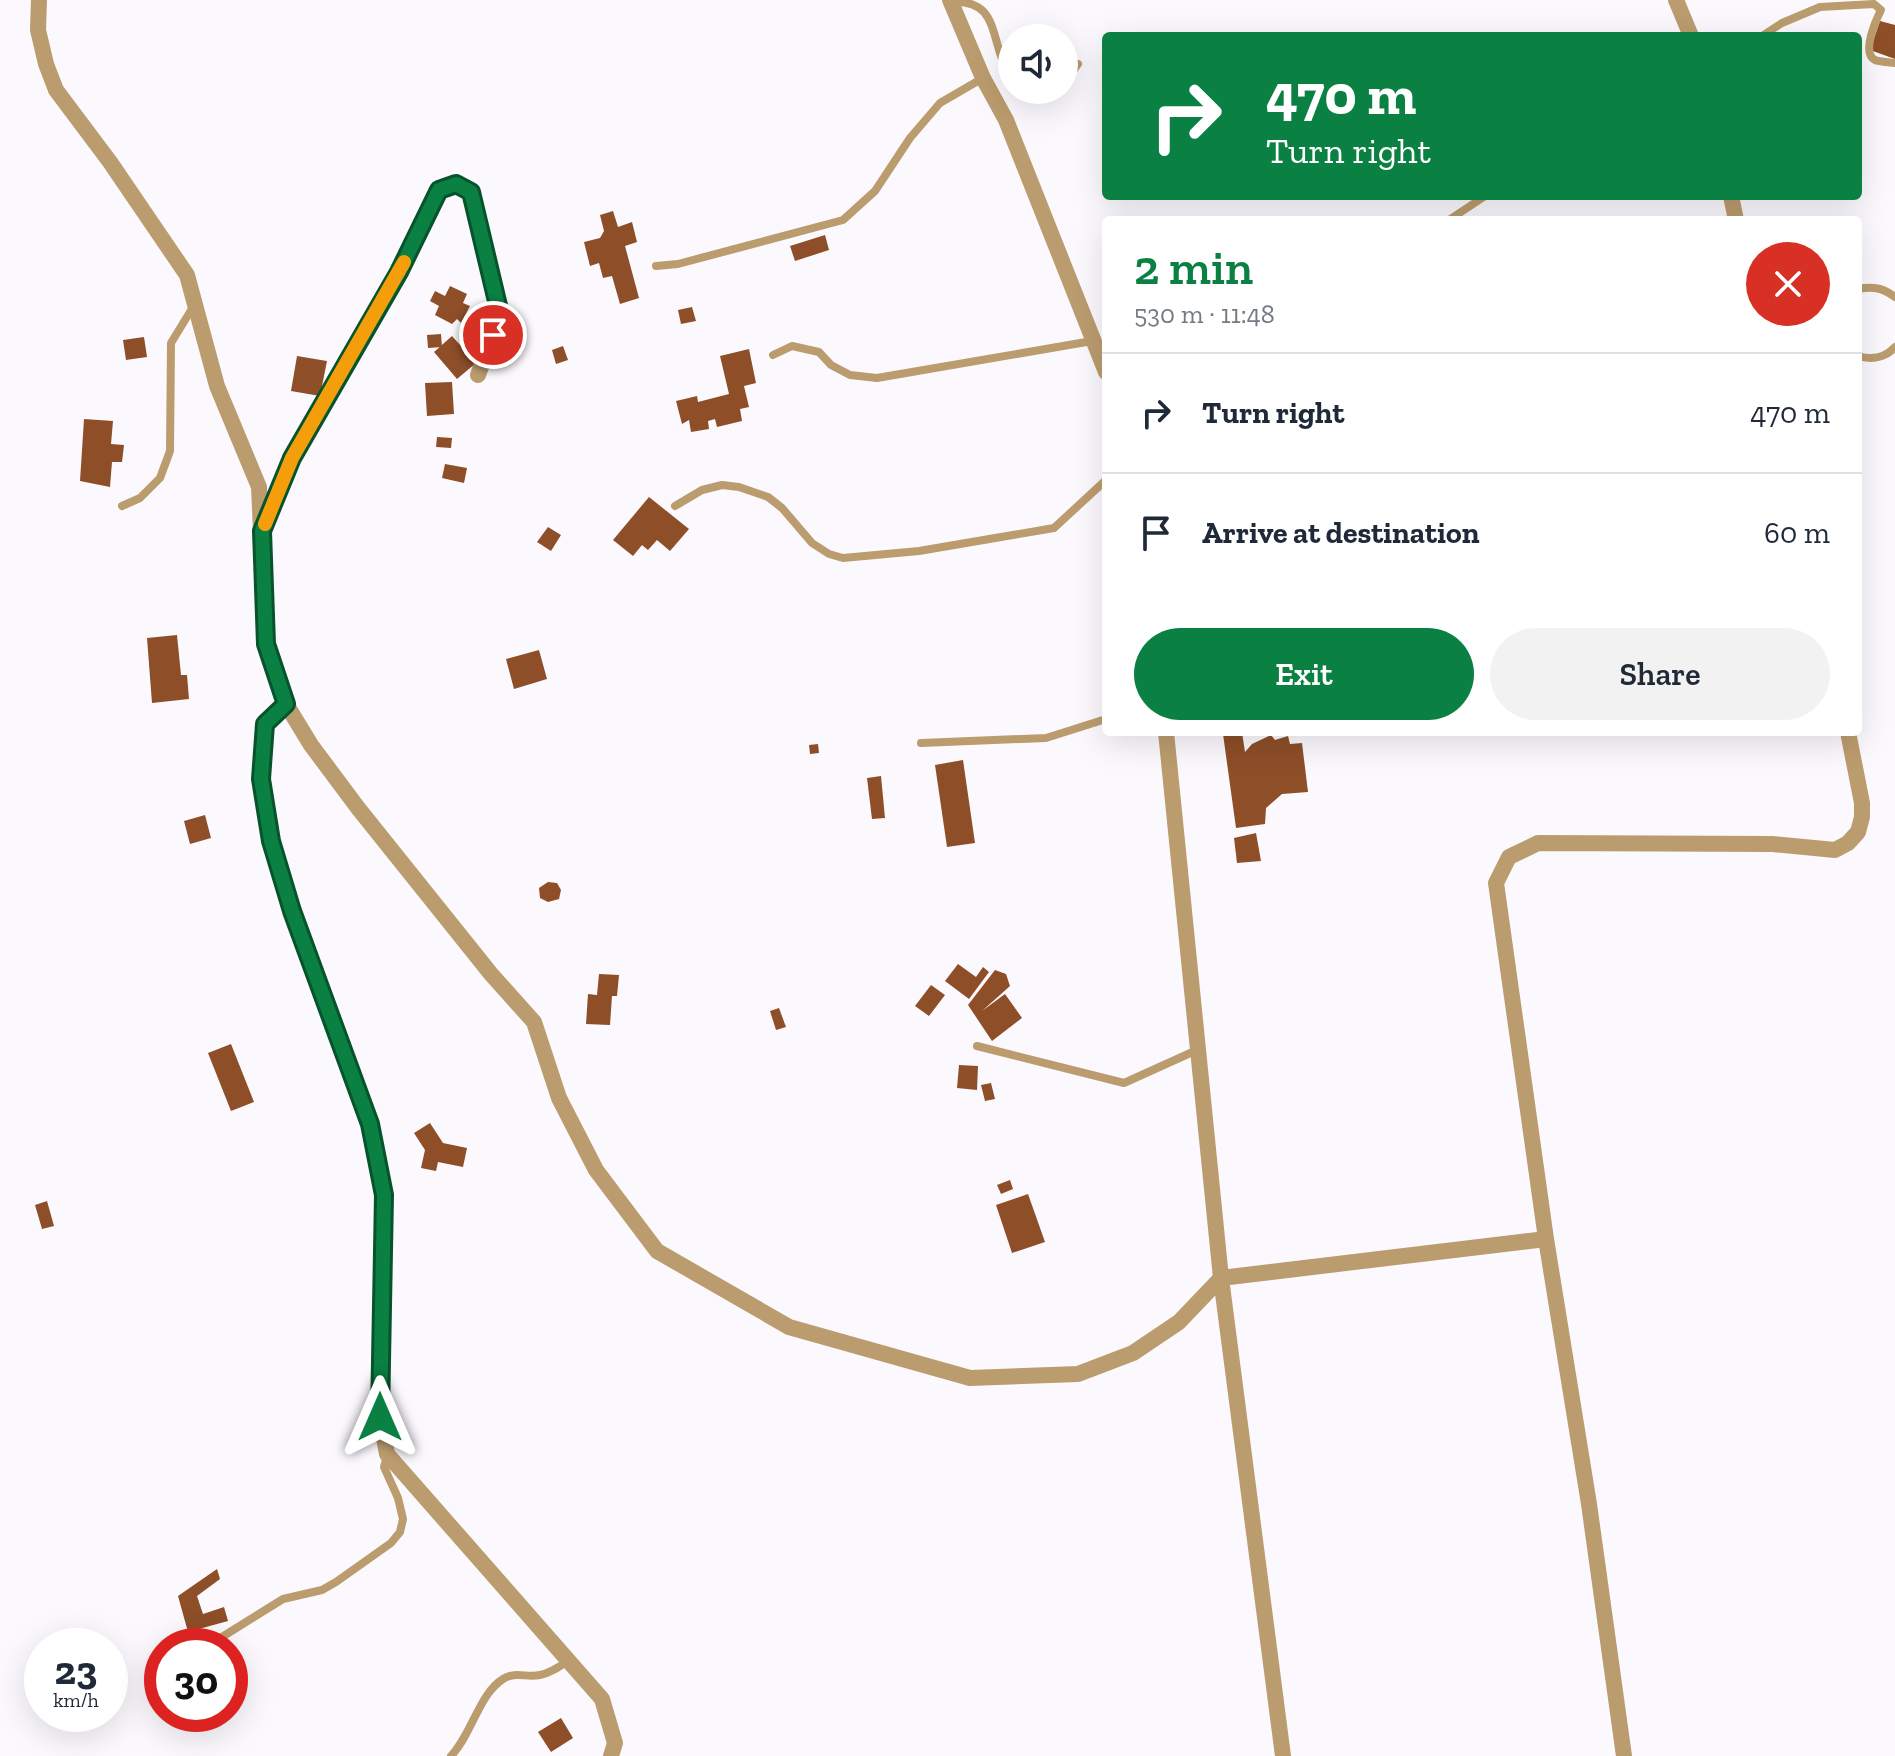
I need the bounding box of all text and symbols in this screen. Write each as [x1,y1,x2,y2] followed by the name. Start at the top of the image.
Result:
[998,24,1078,104] map controls
[998,24,1078,104] button: sound
[1266,61,1416,128] text: 470 m
[1134,64,1238,168] icon: right
[1266,129,1431,172] text: Turn right
[1134,239,1253,296] text: 2 min
[1746,242,1830,326] button: close
[1134,298,1275,330] text: 530 m · 11:48
[459,301,527,369] pin
[471,313,515,357] icon: arrive
[1134,391,1178,435] icon: right
[1202,395,1344,431] text: Turn right
[1750,395,1830,431] text: 470 m
[1134,511,1178,555] icon: arrive
[1202,515,1479,551] text: Arrive at destination
[1764,515,1830,551] text: 60 m
[1134,628,1474,720] button: Exit
[1490,628,1830,720] button: Share
[338,1375,422,1459] position arrow
[144,1628,248,1732] speed limit sign: 30
[55,1646,97,1694] text: 23
[53,1688,99,1712] text: km/h

